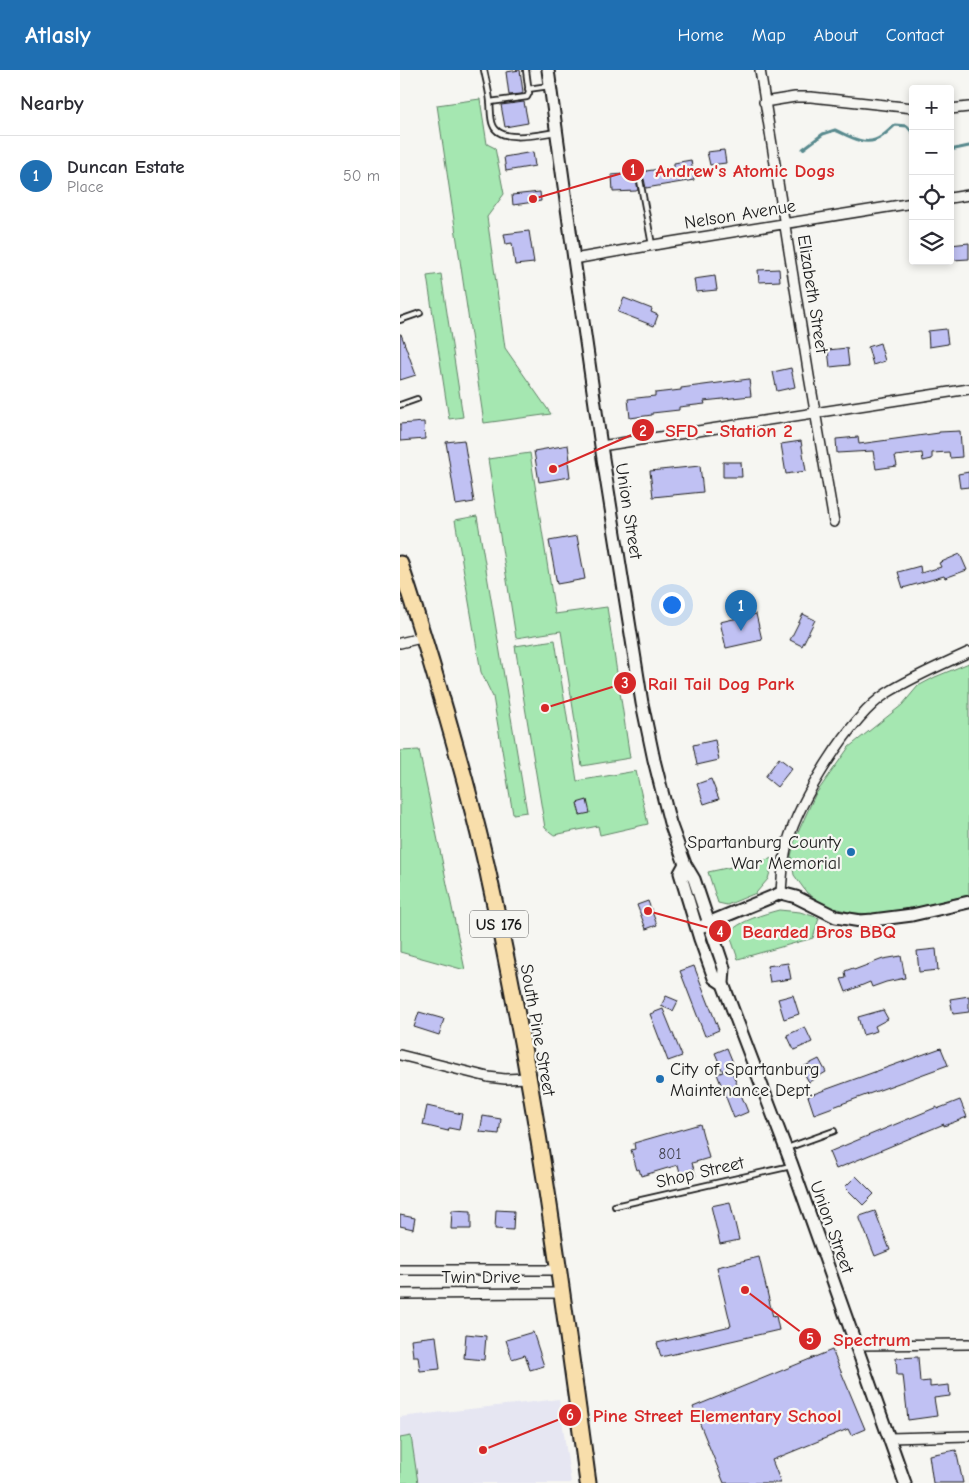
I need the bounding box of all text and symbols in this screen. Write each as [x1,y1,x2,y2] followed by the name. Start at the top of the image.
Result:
[25,21,91,49] text: Atlasly
[677,25,724,46] text: Home
[752,25,786,46] text: Map
[814,25,858,46] text: About
[886,25,944,46] text: Contact
[909,85,954,265] map controls
[909,85,954,130] button: +
[20,91,84,115] text: Nearby
[909,130,954,175] button: −
[620,153,845,187] callout: Andrew's Atomic Dogs
[67,156,185,178] text: Duncan Estate
[655,160,835,182] text: Andrew's Atomic Dogs
[630,161,636,179] text: 1
[33,167,39,185] text: 1
[343,167,380,185] text: 50 m
[909,175,954,220] button: locate
[67,178,103,196] text: Place
[683,195,797,234] street label: Nelson Avenue
[909,220,954,265] button: layers
[793,233,832,356] street label: Elizabeth Street
[630,413,803,447] callout: SFD - Station 2
[665,420,793,442] text: SFD - Station 2
[639,422,647,440] text: 2
[611,462,647,561] street label: Union Street
[725,590,757,631] pin: 1
[659,592,685,618] your location
[613,666,804,700] callout: Rail Tail Dog Park
[648,673,795,695] text: Rail Tail Dog Park
[621,674,629,692] text: 3
[687,832,842,874] place label: Spartanburg County War Memorial
[845,846,857,858] marker: Spartanburg County War Memorial
[470,911,528,938] road number: US 176
[707,914,906,948] callout: Bearded Bros BBQ
[742,921,896,943] text: Bearded Bros BBQ
[716,923,724,941] text: 4
[516,962,560,1099] street label: South Pine Street
[670,1059,820,1101] place label: City of Spartanburg Maintenance Dept.
[654,1073,666,1085] marker: City of Spartanburg Maintenance Dept.
[659,1145,681,1163] house number: 801
[654,1152,747,1193] street label: Shop Street
[805,1178,858,1277] street label: Union Street
[442,1267,520,1288] street label: Twin Drive
[798,1322,920,1356] callout: Spectrum
[833,1329,911,1351] text: Spectrum
[806,1330,814,1348] text: 5
[558,1398,851,1432] callout: Pine Street Elementary School
[593,1405,841,1427] text: Pine Street Elementary School
[566,1406,574,1424] text: 6

